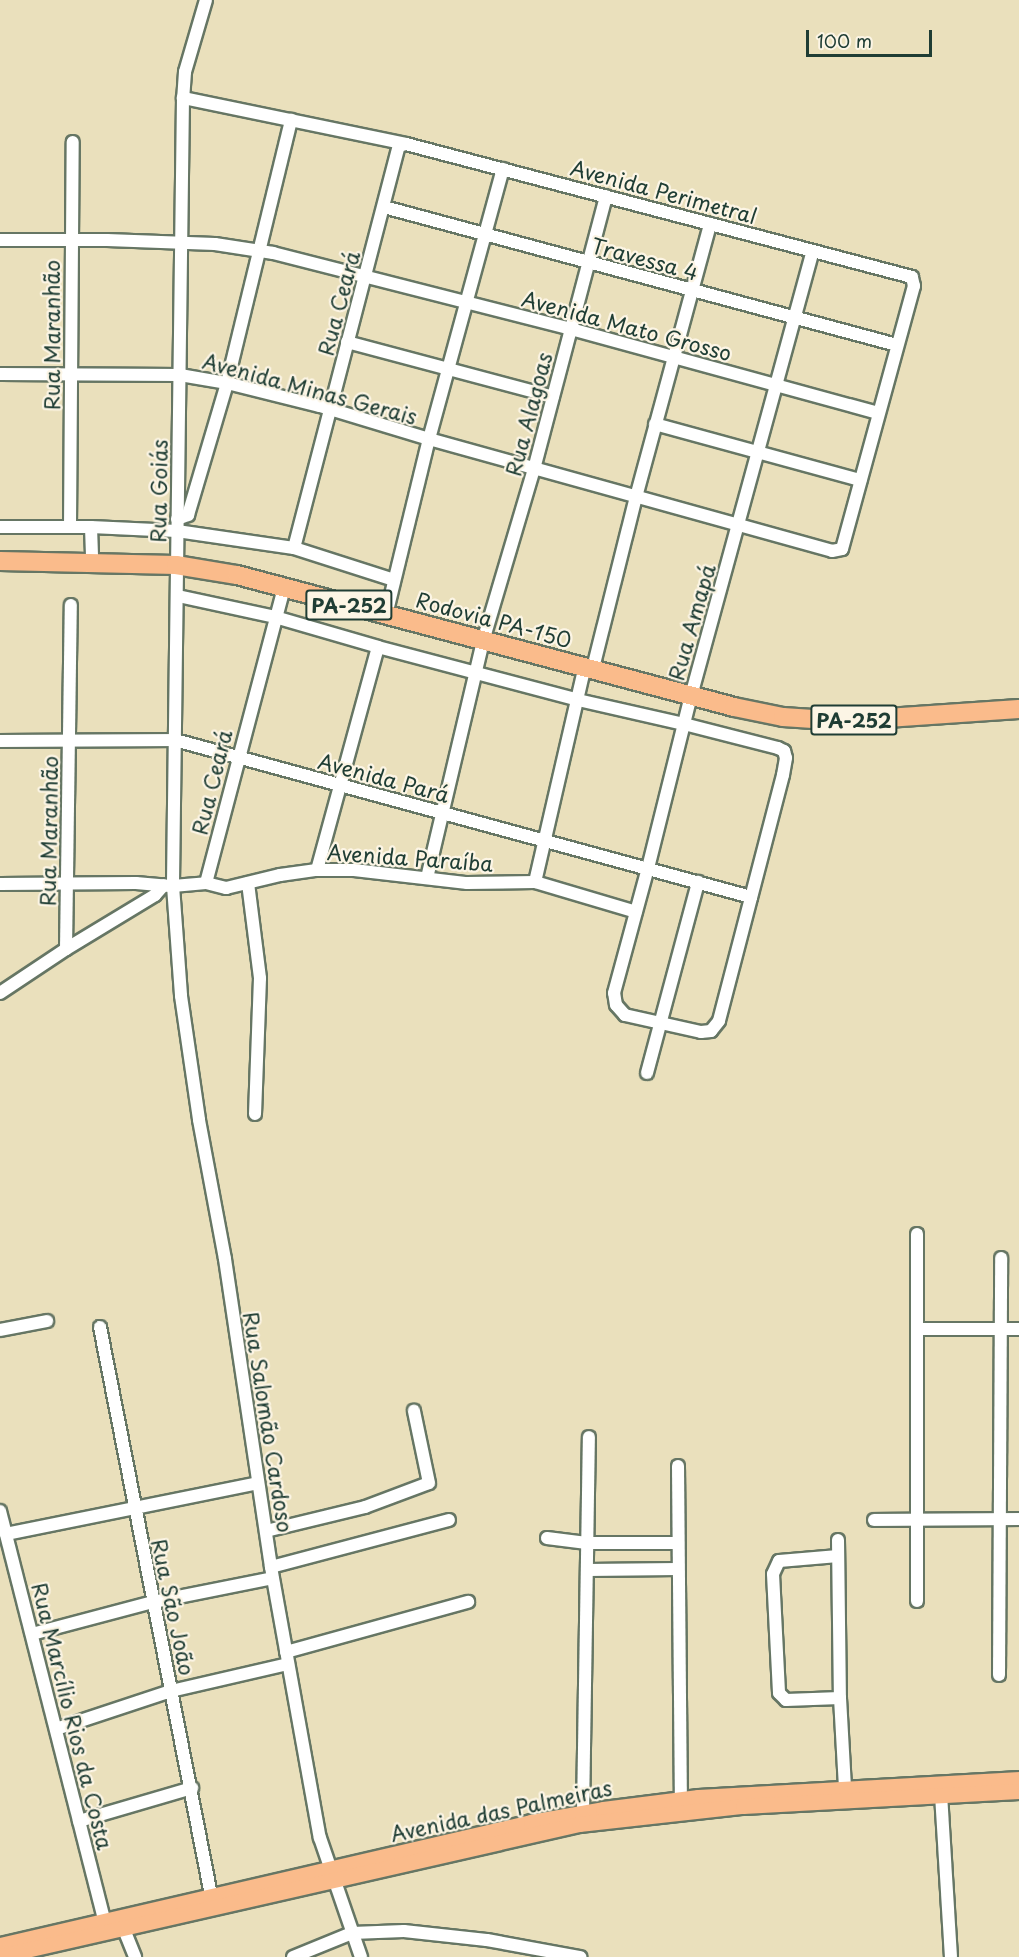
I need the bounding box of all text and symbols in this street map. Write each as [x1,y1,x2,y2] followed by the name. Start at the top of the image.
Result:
[809,18,935,56] scale bar
[817,27,872,54] text: 100 m
[568,154,760,228] street label: Avenida Perimetral
[589,232,701,284] street label: Travessa 4
[312,247,364,359] street label: Rua Ceará
[38,259,64,411] street label: Rua Maranhão
[520,285,734,365] street label: Avenida Mato Grosso
[201,347,419,429] street label: Avenida Minas Gerais
[499,349,557,479] street label: Rua Alagoas
[144,439,172,543] street label: Rua Goiás
[662,561,720,683] street label: Rua Amapá
[413,586,575,652] street label: Rodovia PA-150
[304,588,394,622] road number: PA-252
[809,703,899,737] road number: PA-252
[186,726,236,838] street label: Rua Ceará
[316,747,452,807] street label: Avenida Pará
[34,755,62,907] street label: Rua Maranhão
[326,839,494,875] street label: Avenida Paraíba
[239,1310,299,1534] street label: Rua Salomão Cardoso
[147,1536,201,1678] street label: Rua São João
[27,1579,119,1853] street label: Rua Marcílio Rios da Costa
[388,1774,614,1846] street label: Avenida das Palmeiras

